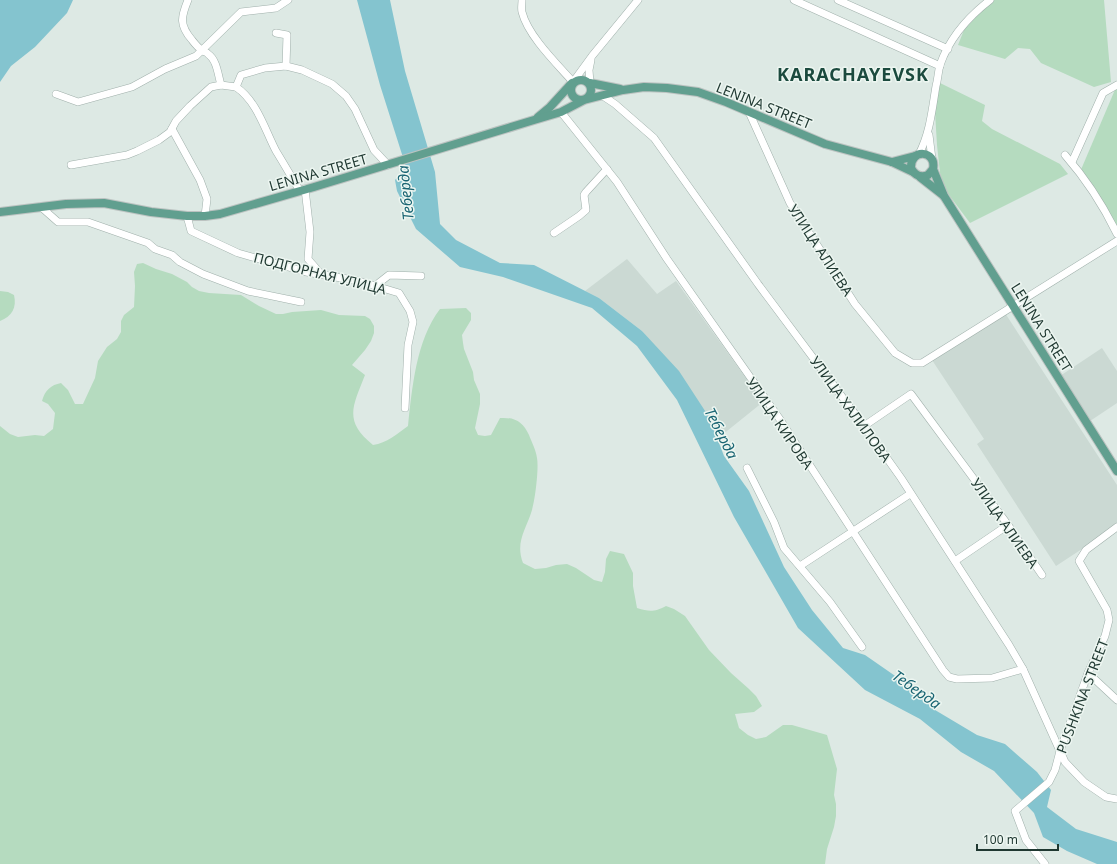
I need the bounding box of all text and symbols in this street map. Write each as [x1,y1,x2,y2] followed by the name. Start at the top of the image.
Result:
[777,62,929,86] district label: KARACHAYEVSK
[713,77,815,133] street label: LENINA STREET
[267,149,369,195] street label: LENINA STREET
[392,164,418,222] water label: Теберда
[784,200,858,300] street label: УЛИЦА АЛИЕВА
[252,247,388,299] street label: ПОДГОРНАЯ УЛИЦА
[1007,279,1077,375] street label: LENINA STREET
[806,352,896,466] street label: УЛИЦА ХАЛИЛОВА
[742,373,818,473] street label: УЛИЦА КИРОВА
[701,404,744,463] water label: Теберда
[967,474,1043,572] street label: УЛИЦА АЛИЕВА
[1051,636,1113,756] street label: PUSHKINA STREET
[889,665,946,713] water label: Теберда
[977,826,1058,852] scale bar
[983,831,1018,848] text: 100 m

